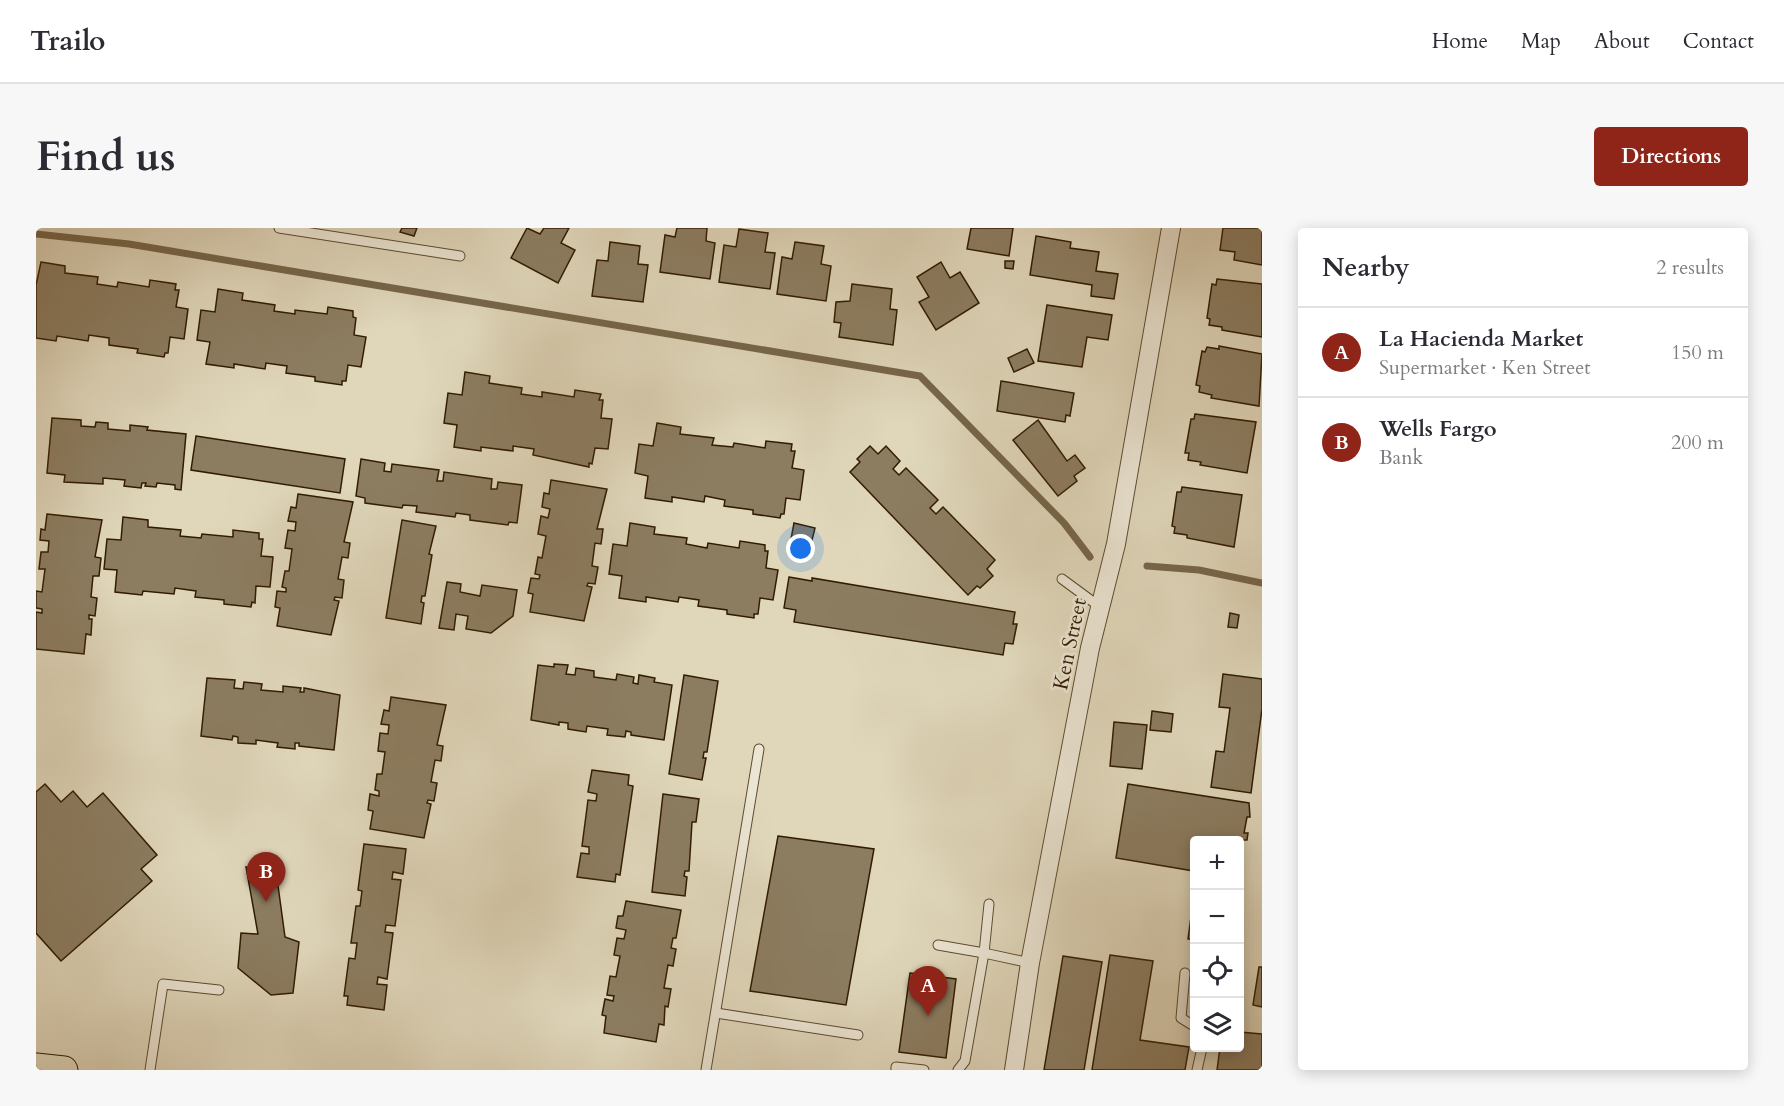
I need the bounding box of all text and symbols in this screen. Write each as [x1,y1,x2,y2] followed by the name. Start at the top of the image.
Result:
[30,22,105,60] text: Trailo
[1432,27,1488,56] text: Home
[1521,27,1561,56] text: Map
[1594,27,1650,56] text: About
[1683,27,1754,56] text: Contact
[1594,127,1748,186] button: Directions
[36,128,176,185] text: Find us
[1322,250,1410,285] text: Nearby
[1656,254,1724,281] text: 2 results
[1379,324,1583,354] text: La Hacienda Market
[1334,339,1349,366] text: A
[1671,339,1724,366] text: 150 m
[1379,354,1591,381] text: Supermarket · Ken Street
[1379,414,1497,444] text: Wells Fargo
[1334,429,1349,456] text: B
[1671,429,1724,456] text: 200 m
[1379,444,1423,471] text: Bank
[786,534,815,563] your location
[1046,595,1094,693] street label: Ken Street
[1190,836,1244,1052] map controls
[1190,836,1244,890] button: +
[246,852,286,902] pin: B
[1190,890,1244,944] button: −
[1190,944,1244,998] button: locate
[908,966,948,1016] pin: A
[1190,998,1244,1052] button: layers

